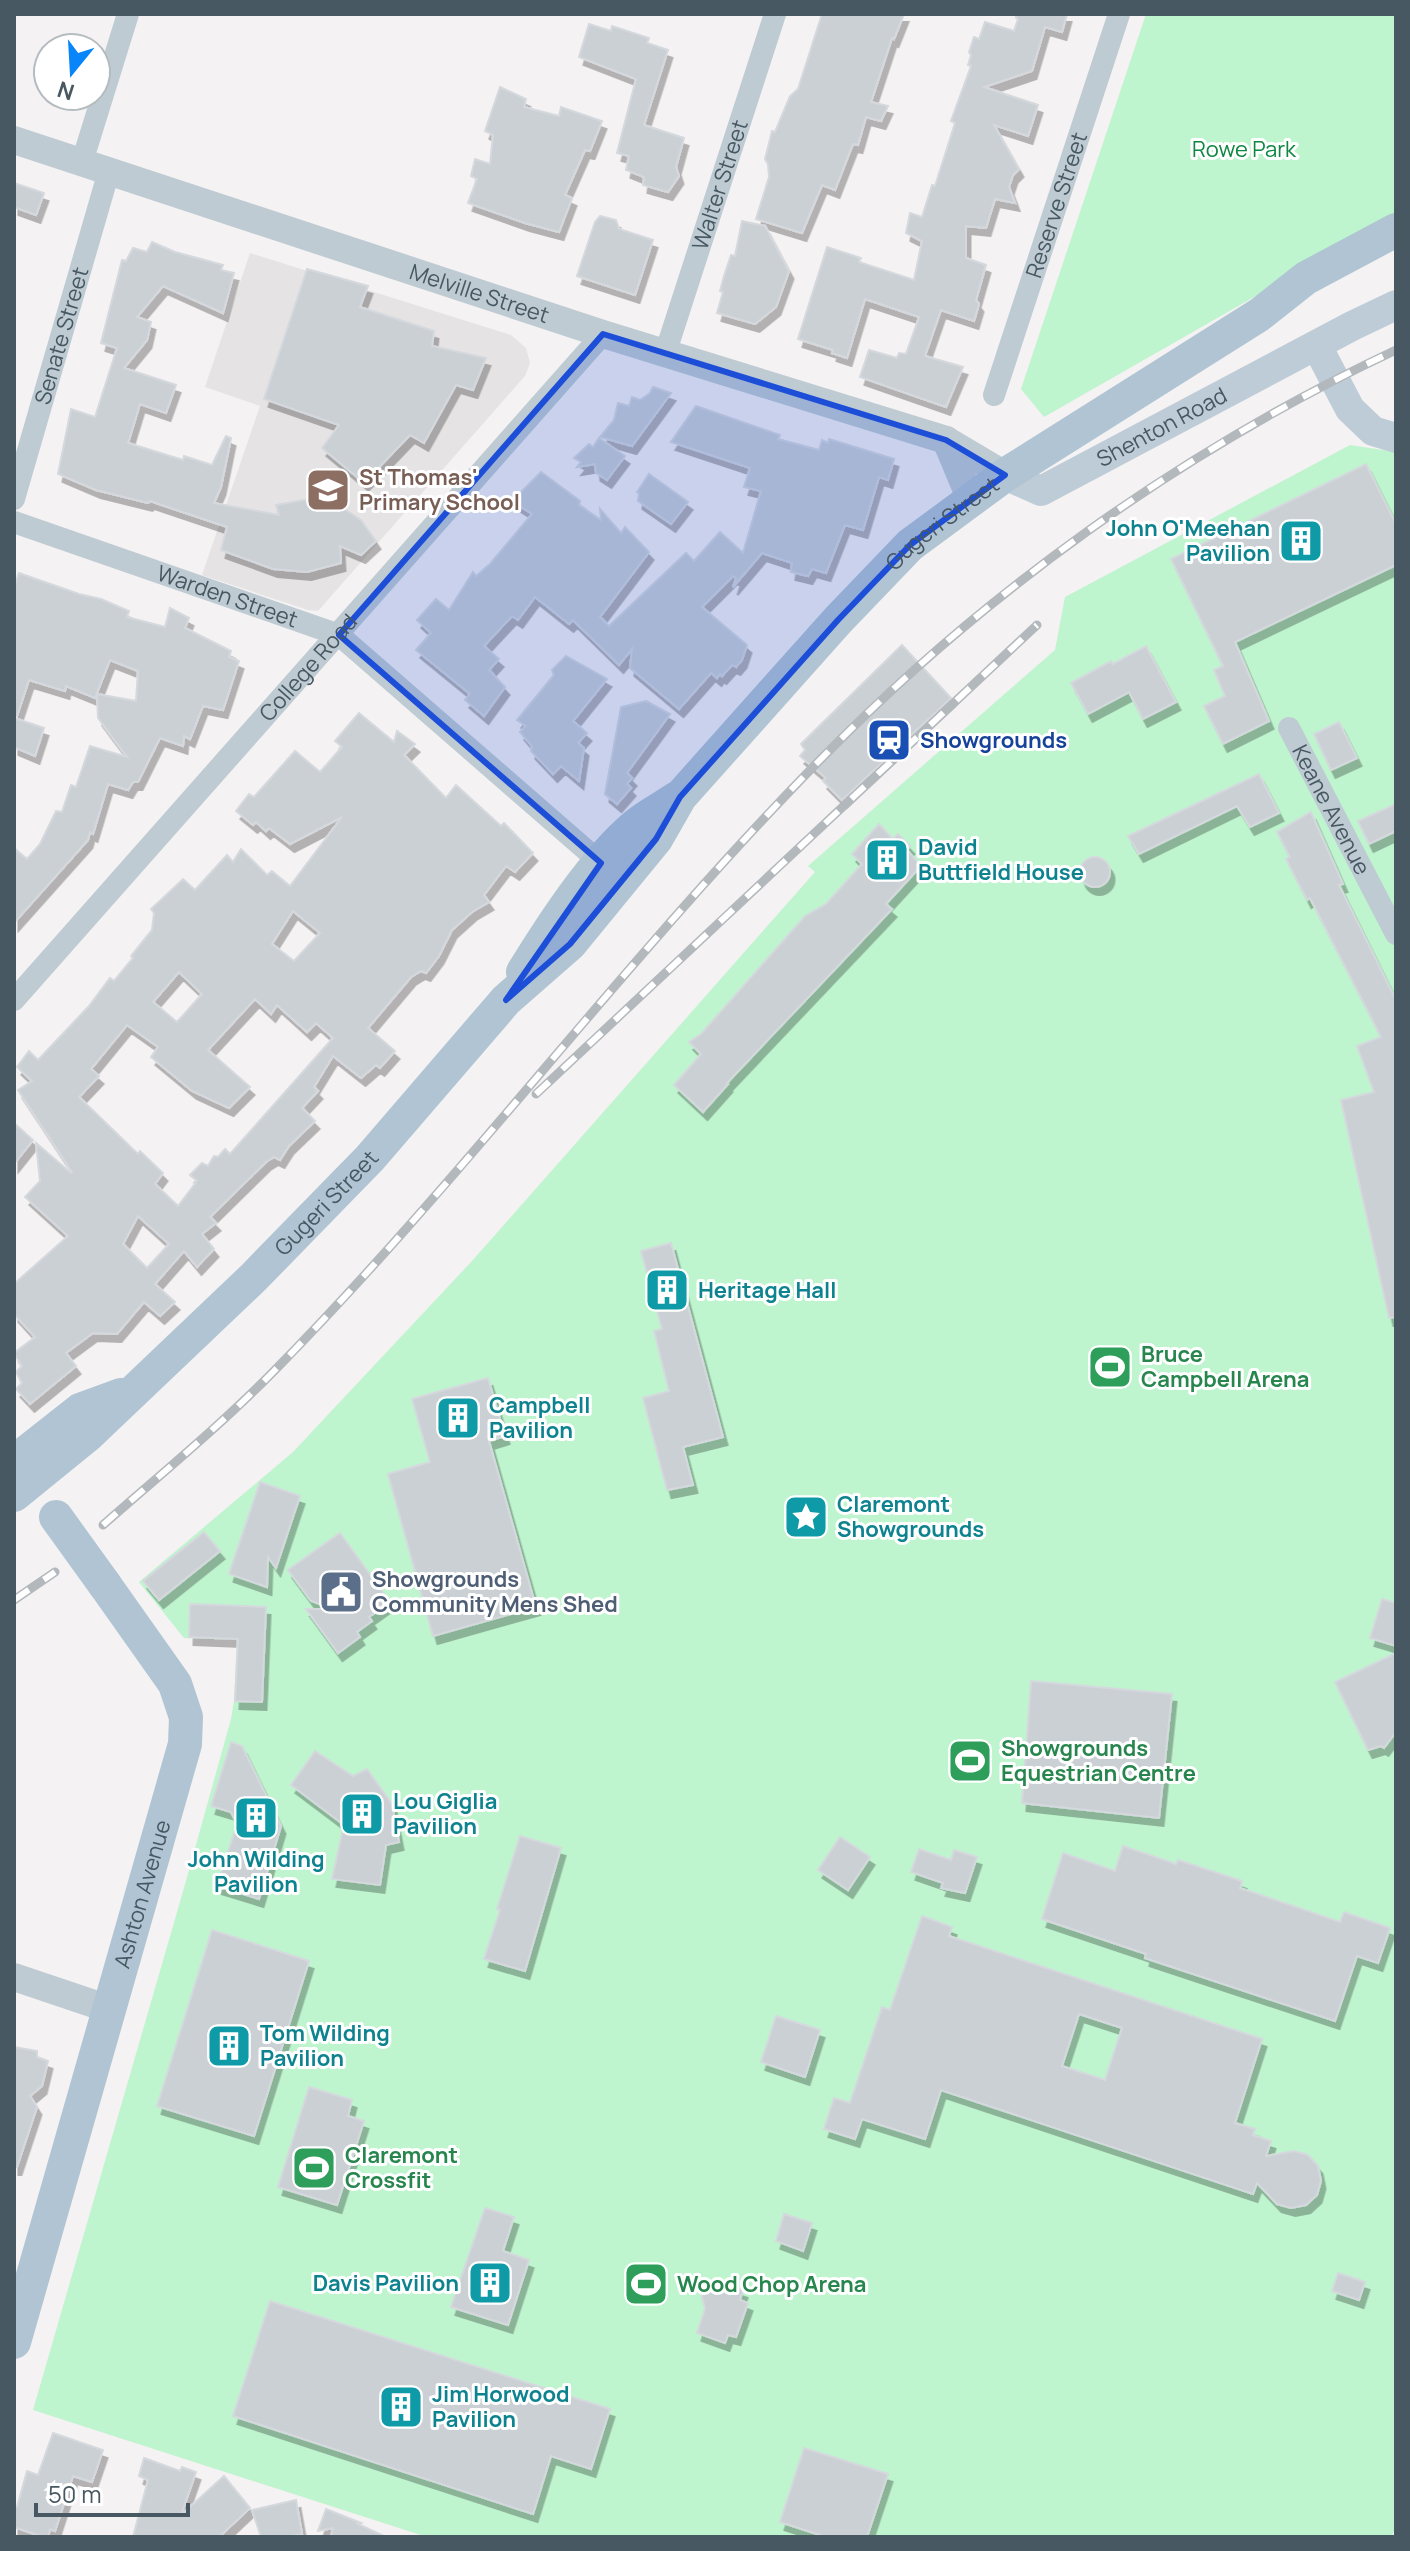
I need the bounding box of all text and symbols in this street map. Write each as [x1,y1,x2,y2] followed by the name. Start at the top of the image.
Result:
[32,32,112,112] north arrow
[54,74,78,108] text: N
[685,116,755,254] street label: Walter Street
[1018,128,1094,282] street label: Reserve Street
[1192,134,1297,164] park label: Rowe Park
[406,256,553,330] street label: Melville Street
[27,263,95,408] street label: Senate Street
[1091,380,1232,474] street label: Shenton Road
[359,462,520,517] place label: St Thomas' Primary School
[304,466,352,514] school or university icon: St Thomas' Primary School
[879,469,1005,577] street label: Gugeri Street
[1106,513,1270,568] place label: John O'Meehan Pavilion
[1277,517,1325,565] building icon: John O'Meehan Pavilion
[153,558,302,635] street label: Warden Street
[252,607,364,728] street label: College Road
[865,716,913,764] station icon: Showgrounds
[920,725,1067,755] place label: Showgrounds
[1285,739,1378,880] street label: Keane Avenue
[918,832,1084,887] place label: David Buttfield House
[863,836,911,884] building icon: David Buttfield House
[268,1144,385,1262] street label: Gugeri Street
[643,1266,691,1314] building icon: Heritage Hall
[698,1275,836,1305] place label: Heritage Hall
[1141,1339,1309,1394] place label: Bruce Campbell Arena
[1086,1343,1134,1391] sports icon: Bruce Campbell Arena
[489,1390,590,1445] place label: Campbell Pavilion
[434,1394,482,1442] building icon: Campbell Pavilion
[837,1489,984,1544] place label: Claremont Showgrounds
[782,1493,830,1541] place icon: Claremont Showgrounds
[372,1564,618,1619] place label: Showgrounds Community Mens Shed
[317,1568,365,1616] public building icon: Showgrounds Community Mens Shed
[1001,1733,1196,1788] place label: Showgrounds Equestrian Centre
[946,1737,994,1785] sports icon: Showgrounds Equestrian Centre
[393,1786,497,1841] place label: Lou Giglia Pavilion
[338,1790,386,1838] building icon: Lou Giglia Pavilion
[232,1794,280,1842] building icon: John Wilding Pavilion
[107,1816,178,1972] street label: Ashton Avenue
[188,1844,324,1899] place label: John Wilding Pavilion
[260,2018,390,2073] place label: Tom Wilding Pavilion
[205,2022,253,2070] building icon: Tom Wilding Pavilion
[345,2140,458,2195] place label: Claremont Crossfit
[290,2144,338,2192] sports icon: Claremont Crossfit
[466,2259,514,2307] building icon: Davis Pavilion
[622,2260,670,2308] sports icon: Wood Chop Arena
[313,2268,459,2298] place label: Davis Pavilion
[677,2269,867,2299] place label: Wood Chop Arena
[432,2379,570,2434] place label: Jim Horwood Pavilion
[377,2383,425,2431] building icon: Jim Horwood Pavilion
[36,2467,188,2517] scale bar
[48,2477,102,2510] text: 50 m

